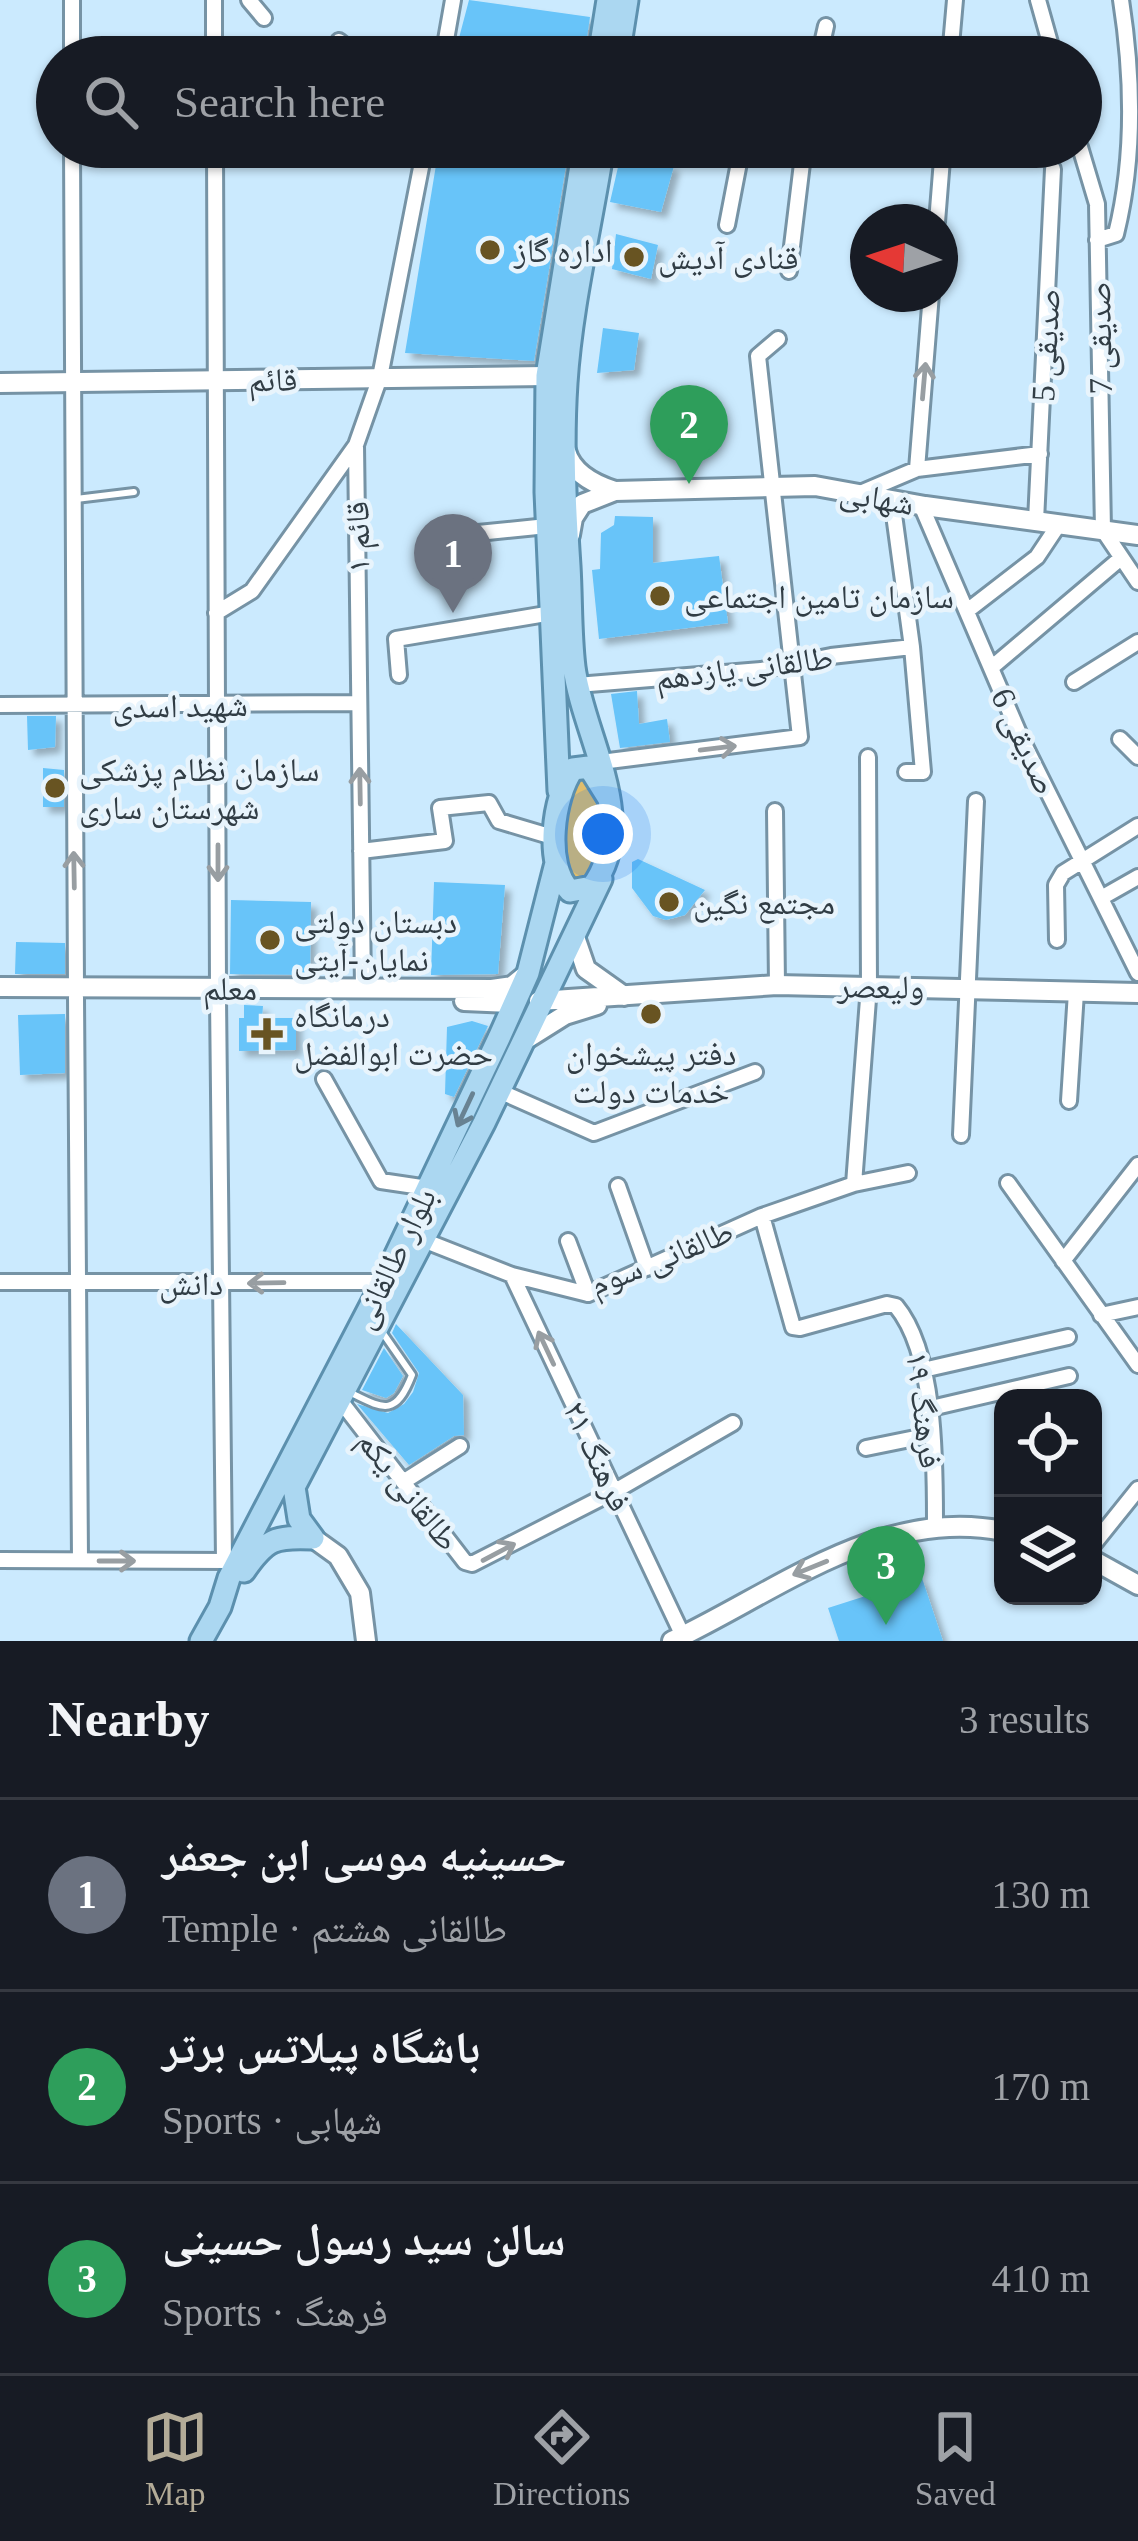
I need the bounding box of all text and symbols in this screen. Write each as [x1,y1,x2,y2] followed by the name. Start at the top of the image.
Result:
[36,36,1102,168] search box
[78,69,144,135] icon: search
[174,77,385,127] text: Search here
[850,204,958,312] north arrow
[513,233,613,269] place label: اداره گاز
[477,237,503,263] marker: اداره گاز
[658,240,799,278] place label: قنادی آدیش
[621,244,647,270] marker: قنادی آدیش
[1081,281,1121,395] street label: صدیقی 7
[1025,288,1069,403] street label: صدیقی 5
[248,362,298,402] street label: قائم
[913,362,936,401] one-way arrow
[650,385,728,484] pin: 2
[837,474,917,524] street label: شهابی
[339,501,381,573] street label: قائم ١
[414,514,492,613] pin: 1
[684,579,954,617] place label: سازمان تامین اجتماعی
[647,583,673,609] marker: سازمان تامین اجتماعی
[653,639,835,701] street label: طالقانی یازدهم
[982,683,1064,801] street label: صدیقی 6
[112,687,248,727] street label: شهید اسدی
[697,736,736,758] one-way arrow
[79,752,320,828] place label: سازمان نظام پزشکی شهرستان ساری
[349,767,372,806] one-way arrow
[42,775,68,801] marker: سازمان نظام پزشکی شهرستان ساری
[573,804,633,864] your location
[207,843,229,882] one-way arrow
[63,851,85,890] one-way arrow
[693,885,835,924] place label: مجتمع نگین
[656,889,682,915] marker: مجتمع نگین
[294,904,457,980] place label: دبستان دولتی نمایان-آیتی
[257,927,283,953] marker: دبستان دولتی نمایان-آیتی
[836,968,925,1006] street label: ولیعصر
[203,971,257,1011] street label: معلم
[294,998,493,1074] place label: درمانگاه حضرت ابوالفضل
[638,1001,664,1027] marker: دفتر پیشخوان خدمات دولت
[251,1018,283,1050] marker: درمانگاه حضرت ابوالفضل
[566,1036,736,1110] place label: دفتر پیشخوان خدمات دولت
[453,1091,475,1127] one-way arrow
[345,1182,445,1335] street label: بلوار طالقانی
[584,1213,739,1306] street label: طالقانی سوم
[159,1266,223,1304] street label: دانش
[247,1272,286,1294] one-way arrow
[534,1331,556,1367] one-way arrow
[899,1350,949,1470] street label: فرهنگ ۱۹
[994,1389,1102,1605] map controls
[994,1389,1102,1497] button: locate
[556,1396,638,1517] street label: فرهنگ ۲۱
[347,1424,466,1560] street label: طالقانی یکم
[994,1497,1102,1605] button: layers
[847,1526,925,1625] pin: 3
[480,1539,516,1562] one-way arrow
[97,1549,136,1572] one-way arrow
[793,1559,830,1580] one-way arrow
[48,1691,209,1747] text: Nearby
[959,1698,1090,1741] text: 3 results
[162,1831,566,1881] text: حسینیه موسی ابن جعفر
[77,1873,97,1916] text: 1
[991,1873,1090,1916] text: 130 m
[162,1907,507,1950] text: Temple · طالقانی هشتم
[162,2023,480,2073] text: باشگاه پیلاتس برتر
[77,2065,97,2108] text: 2
[991,2065,1090,2108] text: 170 m
[162,2099,382,2142] text: Sports · شهابی
[162,2215,565,2265] text: سالن سید رسول حسینی
[77,2257,97,2300] text: 3
[991,2257,1090,2300] text: 410 m
[162,2291,388,2334] text: Sports · فرهنگ
[142,2404,208,2513] tab: Map
[493,2404,630,2513] tab: Directions
[915,2404,996,2513] tab: Saved

